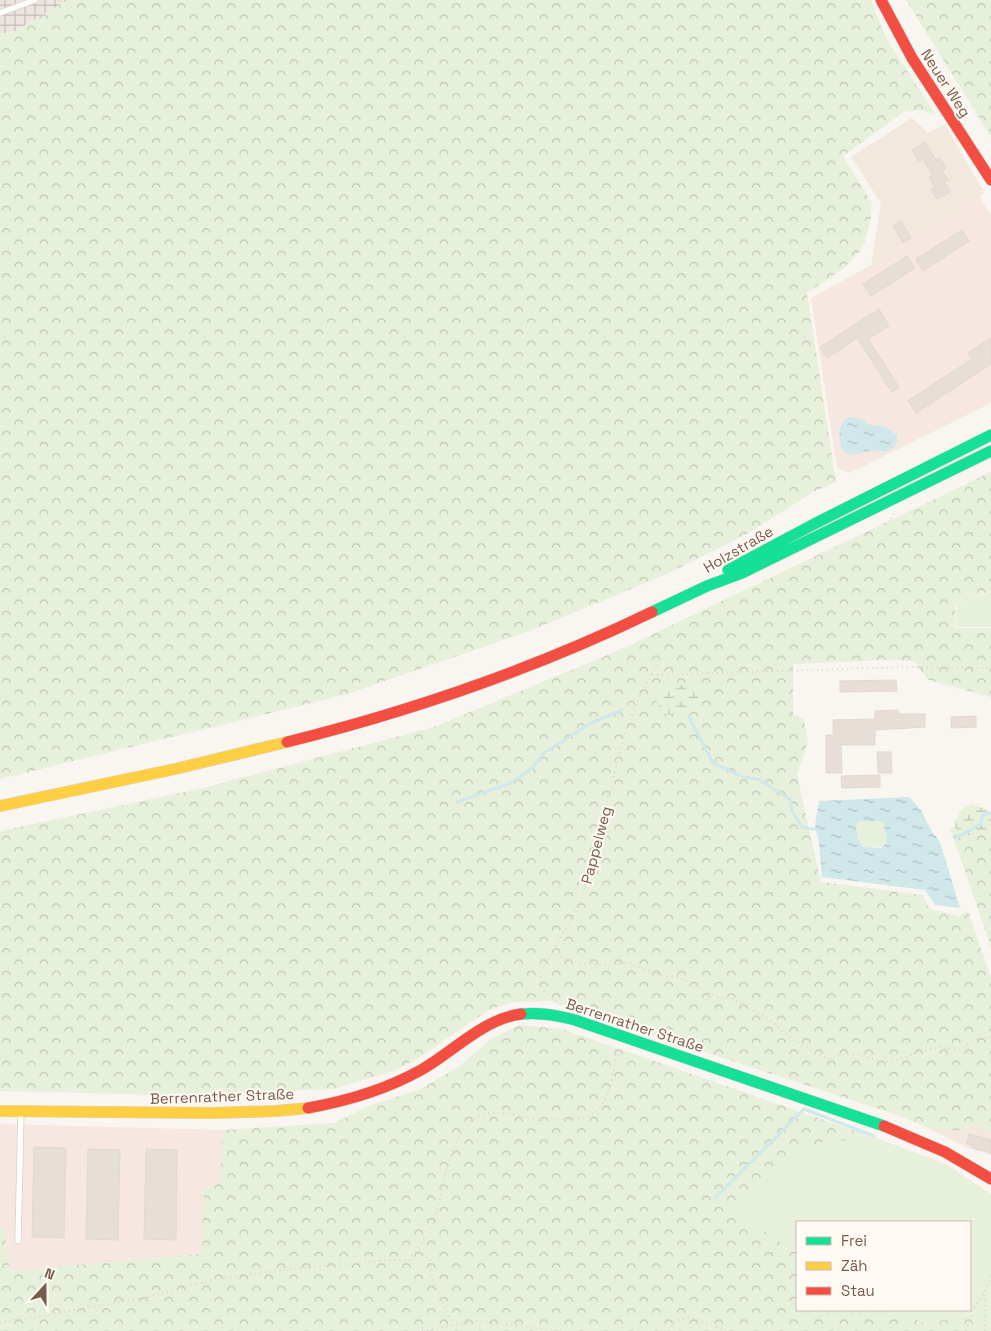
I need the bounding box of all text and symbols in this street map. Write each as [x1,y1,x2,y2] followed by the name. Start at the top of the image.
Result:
[917,45,975,121] street label: Neuer Weg
[700,521,776,577] street label: Holzstraße
[577,804,615,886] street label: Pappelweg
[563,994,707,1056] street label: Berrenrather Straße
[150,1084,295,1108] street label: Berrenrather Straße
[796,1221,971,1311] legend
[841,1231,867,1250] text: Frei
[841,1256,867,1275] text: Zäh
[20,1261,70,1311] north arrow
[42,1264,57,1284] text: N
[841,1281,875,1300] text: Stau

